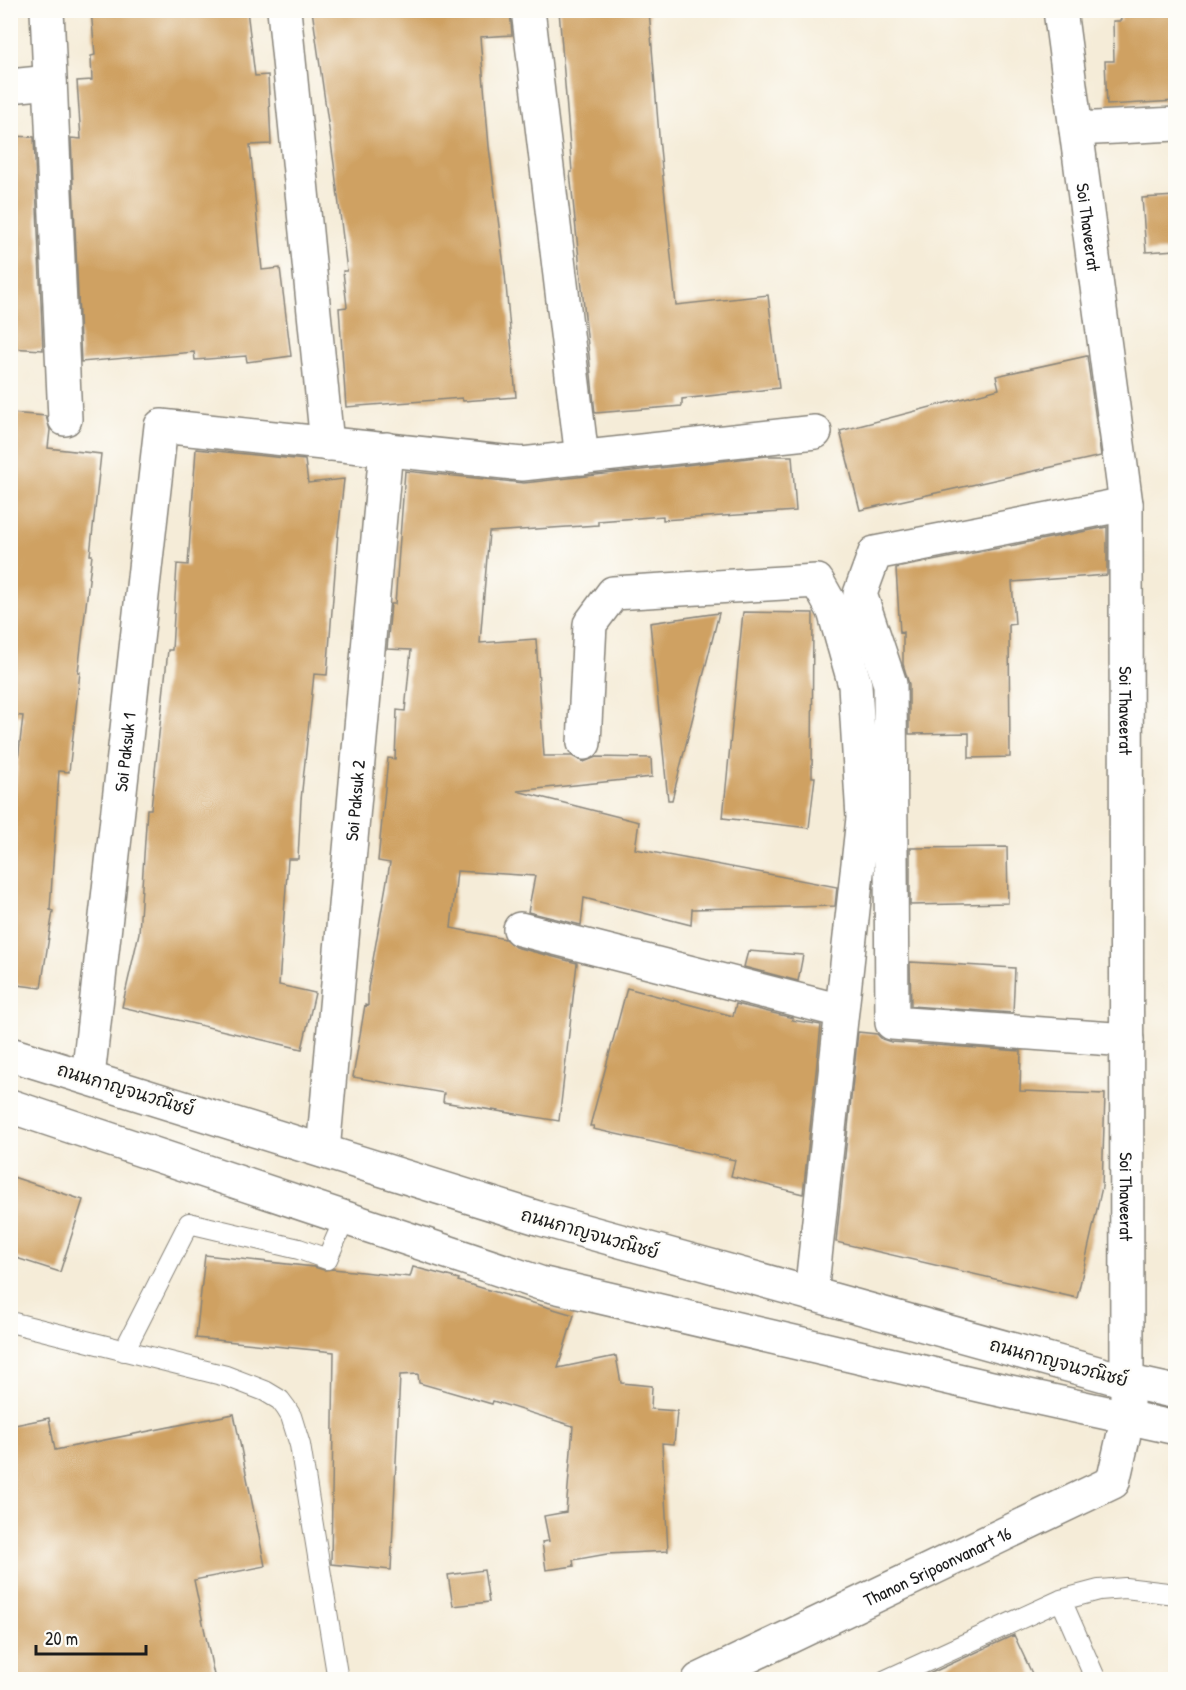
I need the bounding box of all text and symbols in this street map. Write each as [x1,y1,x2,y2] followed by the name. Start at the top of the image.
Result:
[1071,182,1107,273] street label: Soi Thaveerat
[1114,666,1139,756] street label: Soi Thaveerat
[108,711,141,793] street label: Soi Paksuk 1
[338,758,371,842] street label: Soi Paksuk 2
[54,1056,198,1122] street label: ถนนกาญจนวณิชย์
[1114,1152,1139,1242] street label: Soi Thaveerat
[518,1201,662,1265] street label: ถนนกาญจนวณิชย์
[987,1332,1131,1393] street label: ถนนกาญจนวณิชย์
[859,1520,1015,1612] street label: Thanon Sripoonvanart 16
[36,1618,146,1656] scale bar
[45,1626,78,1651] text: 20 m

